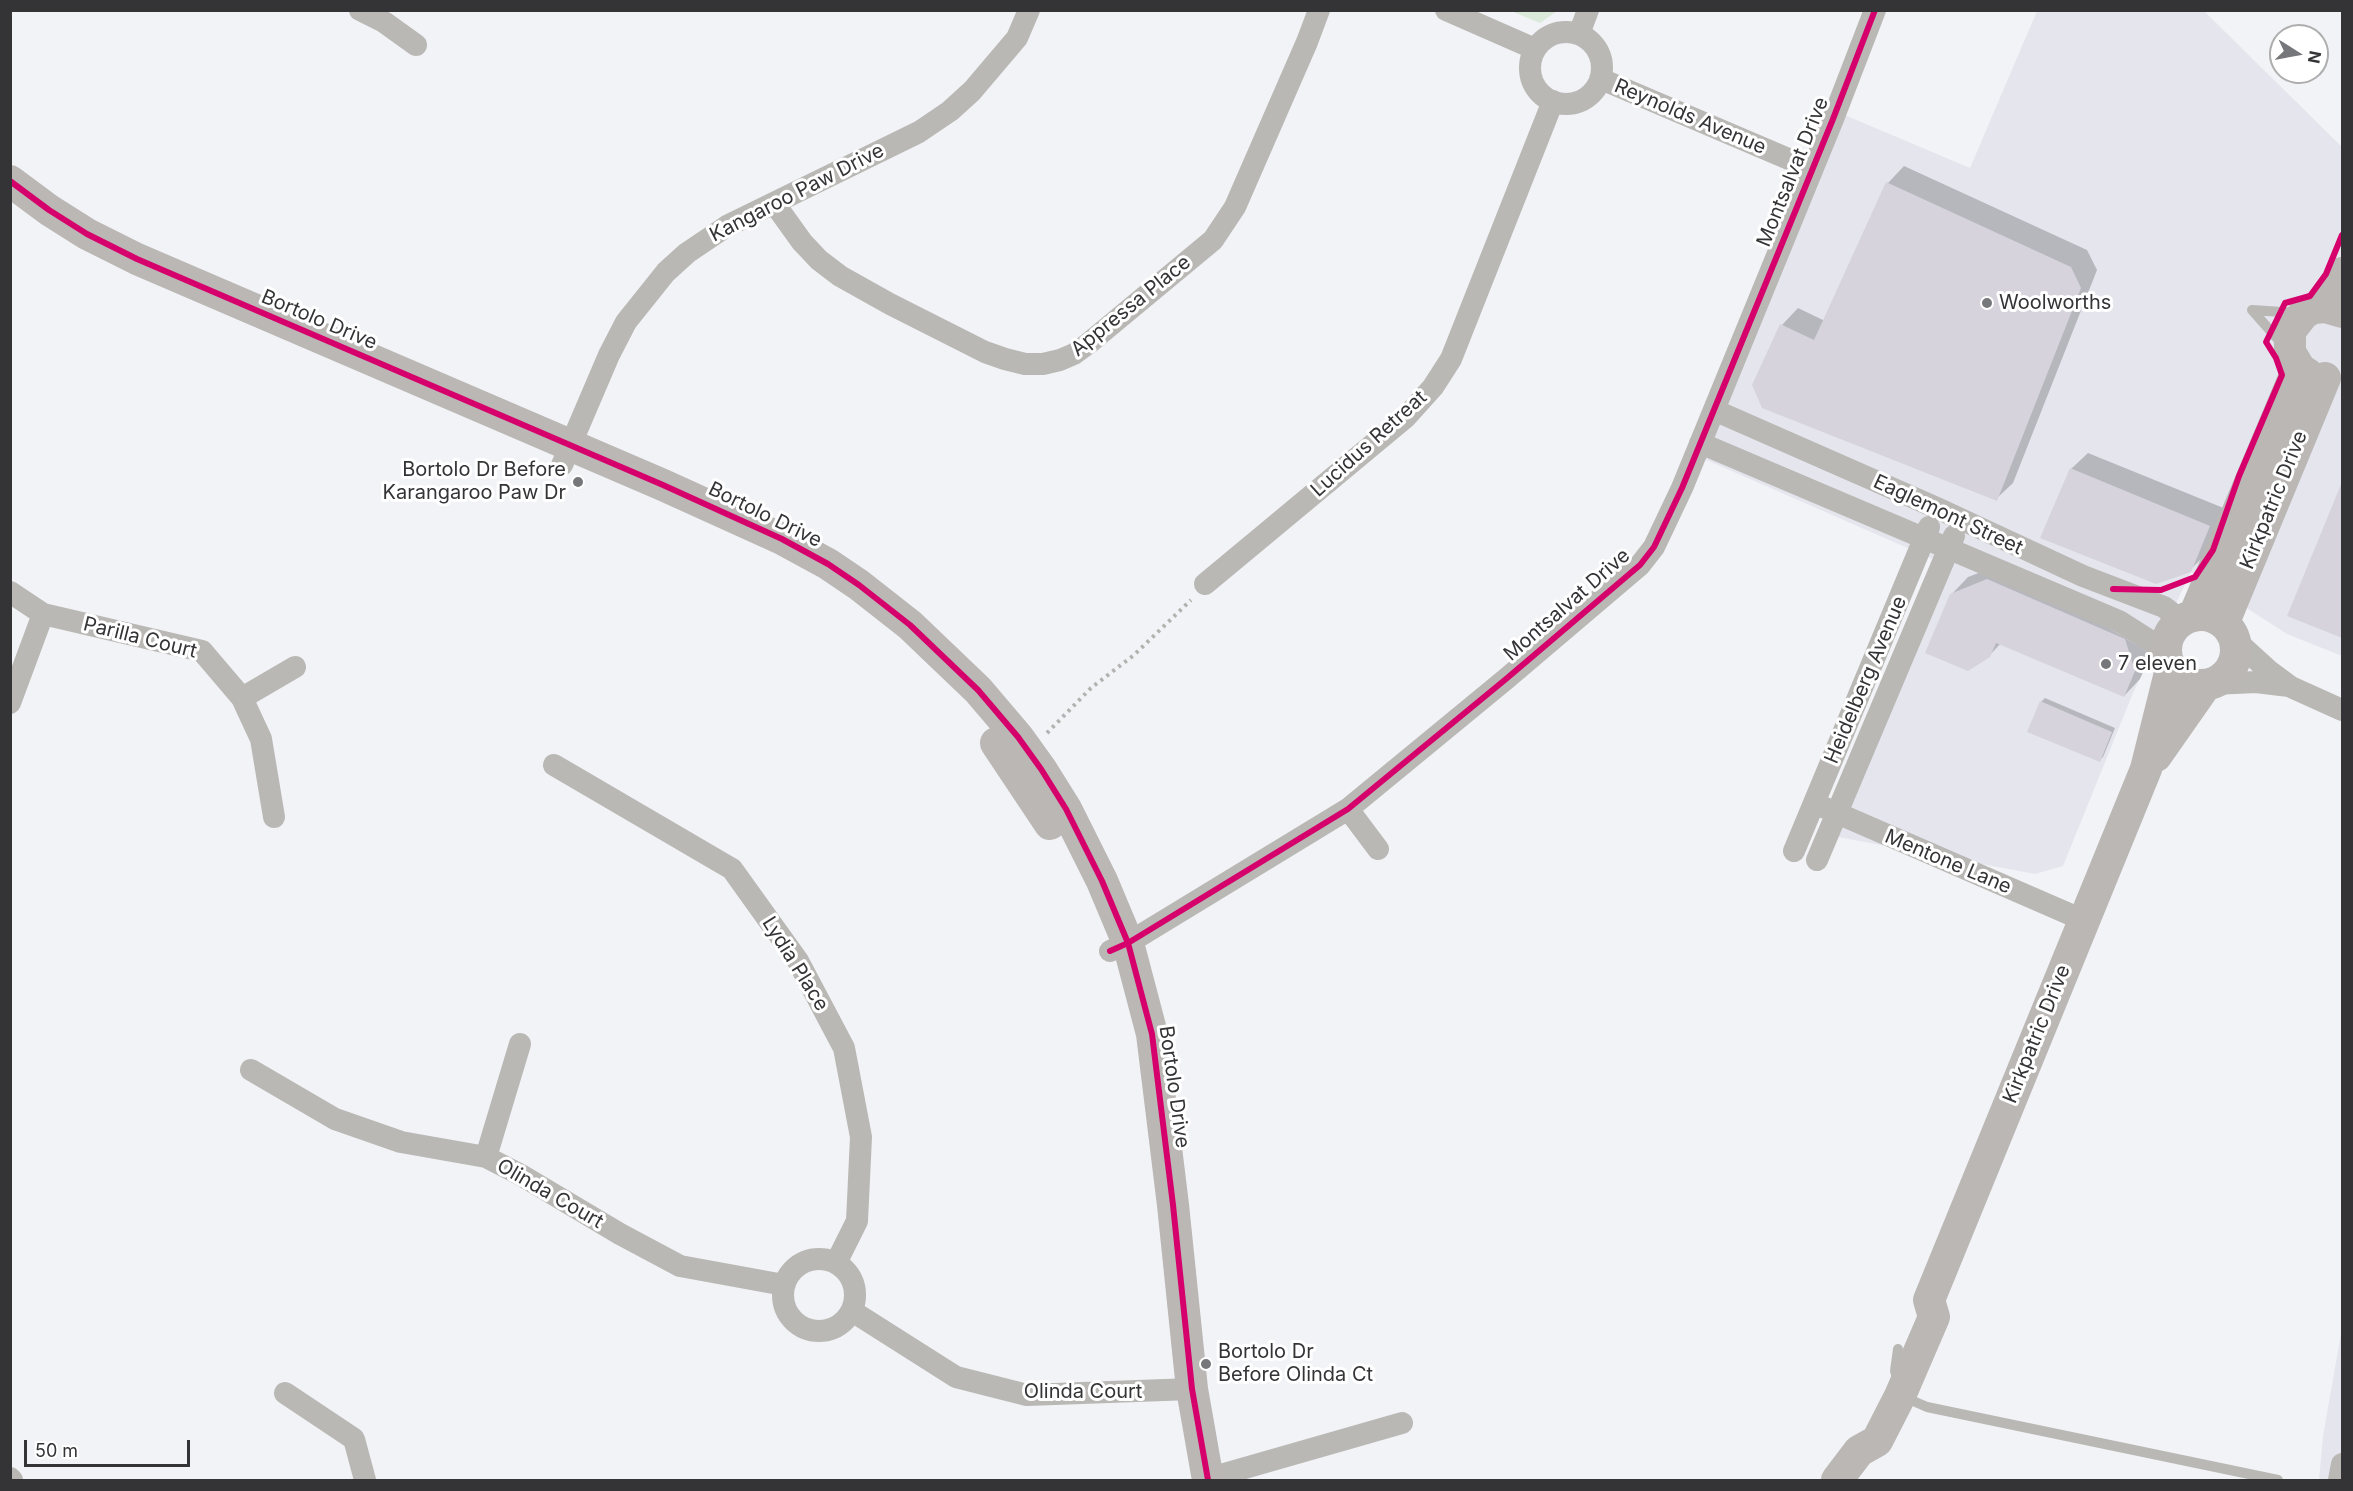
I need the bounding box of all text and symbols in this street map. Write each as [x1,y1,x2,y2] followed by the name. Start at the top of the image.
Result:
[2269,24,2329,84] north arrow
[2304,49,2326,65] text: N
[1611,74,1769,160] street label: Reynolds Avenue
[1752,94,1834,250] street label: Montsalvat Drive
[706,139,888,247] street label: Kangaroo Paw Drive
[1066,250,1196,362] street label: Appressa Place
[258,285,380,355] street label: Bortolo Drive
[1999,291,2111,315] place label: Woolworths
[1980,296,1994,310] marker: Woolworths
[1306,386,1432,502] street label: Lucidus Retreat
[2235,427,2313,573] street label: Kirkpatric Drive
[382,458,566,505] place label: Bortolo Dr Before Karangaroo Paw Dr
[1870,470,2026,560] street label: Eaglemont Street
[571,475,585,489] marker: Bortolo Dr Before Karangaroo Paw Dr
[704,477,826,553] street label: Bortolo Drive
[1499,544,1635,666] street label: Montsalvat Drive
[1820,593,1912,767] street label: Heidelberg Avenue
[81,612,199,664] street label: Parilla Court
[2118,652,2197,676] place label: 7 eleven
[2099,657,2113,671] marker: 7 eleven
[1881,825,2015,899] street label: Mentone Lane
[757,912,833,1016] street label: Lydia Place
[1998,961,2076,1107] street label: Kirkpatric Drive
[1154,1024,1194,1150] street label: Bortolo Drive
[493,1154,607,1234] street label: Olinda Court
[1218,1340,1373,1387] place label: Bortolo Dr Before Olinda Ct
[1199,1357,1213,1371] marker: Bortolo Dr Before Olinda Ct
[1024,1380,1142,1404] street label: Olinda Court
[27,1428,194,1466] scale bar
[35,1440,78,1461] text: 50 m

